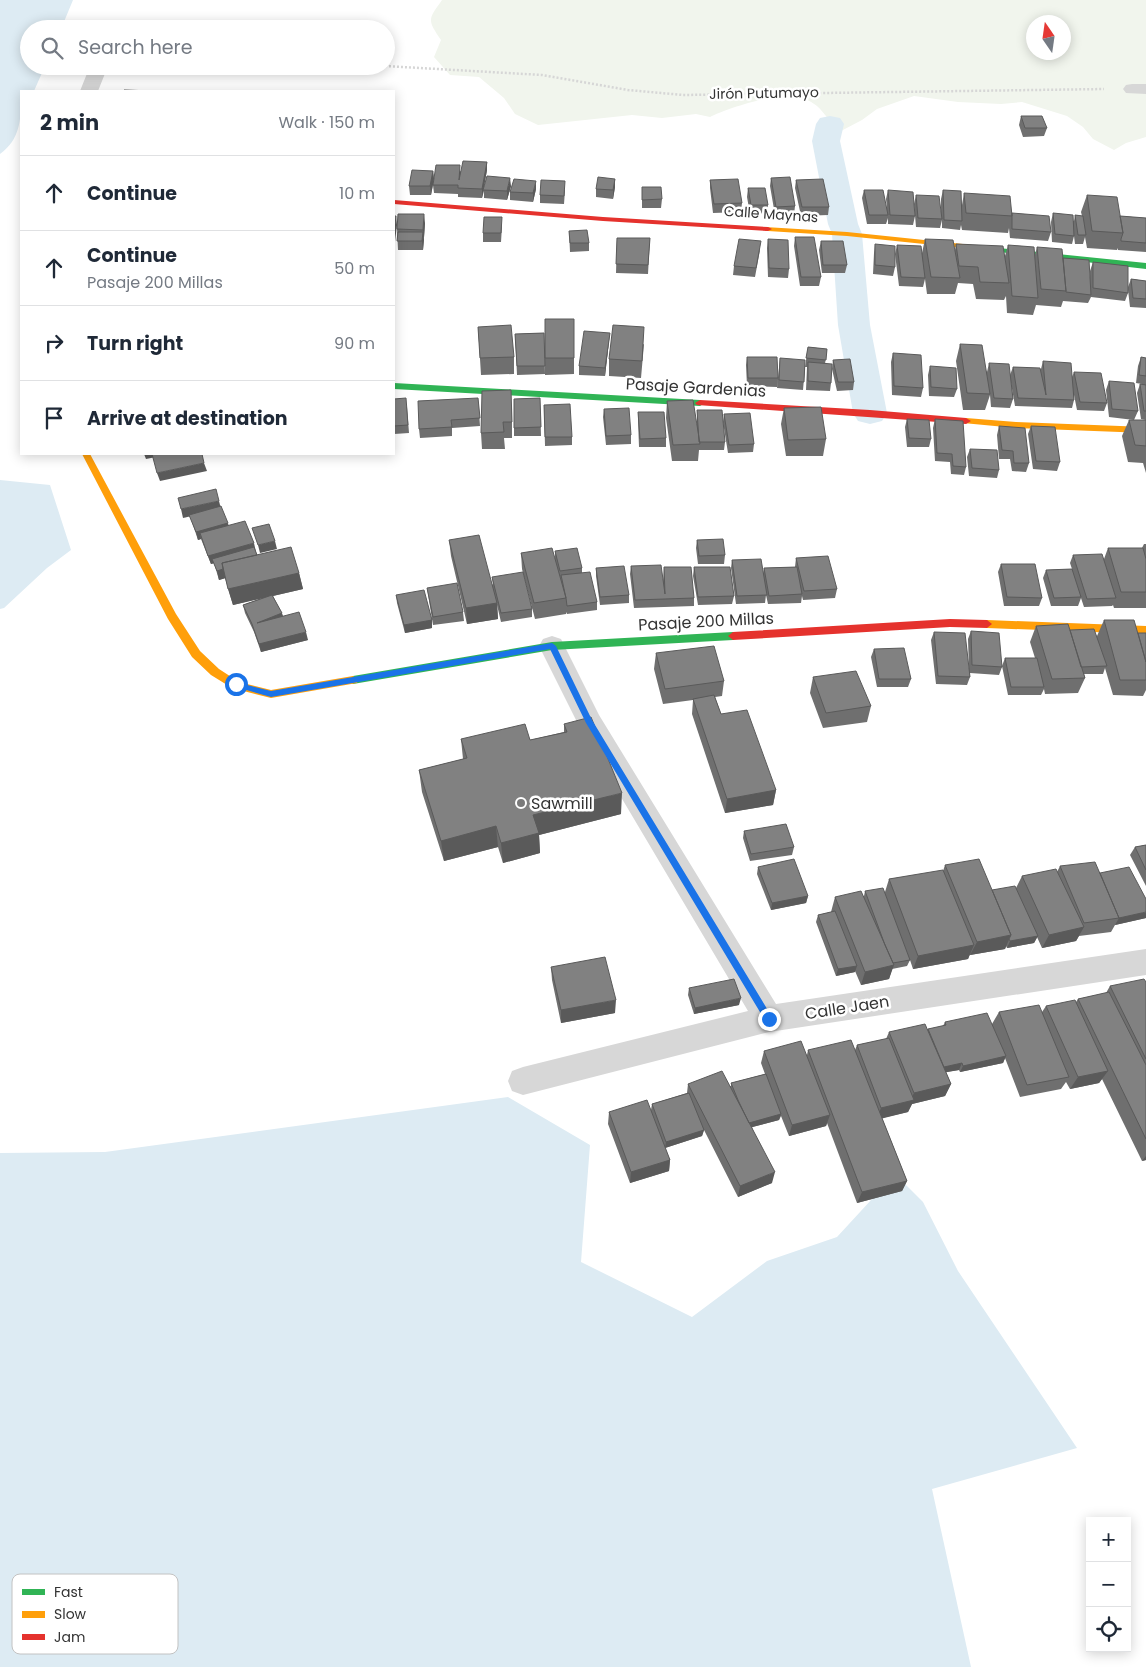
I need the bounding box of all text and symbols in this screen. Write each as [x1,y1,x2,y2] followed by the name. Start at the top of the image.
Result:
[1026,15,1071,60] north arrow
[20,20,395,75] search box
[38,34,66,62] icon: search
[78,34,192,61] text: Search here
[709,82,819,104] street label: Jirón Putumayo
[40,108,99,137] text: 2 min
[278,111,375,134] text: Walk · 150 m
[40,179,68,207] icon: ahead
[87,180,177,207] text: Continue
[339,182,375,205] text: 10 m
[723,201,819,227] street label: Calle Maynas
[87,242,177,269] text: Continue
[40,254,68,282] icon: ahead
[334,257,375,280] text: 50 m
[87,271,223,294] text: Pasaje 200 Millas
[40,329,68,357] icon: right
[87,330,183,357] text: Turn right
[334,332,375,355] text: 90 m
[625,372,767,403] street label: Pasaje Gardenias
[40,404,68,432] icon: arrive
[87,405,288,432] text: Arrive at destination
[638,606,774,637] street label: Pasaje 200 Millas
[225,673,248,696] route start
[531,792,593,815] place label: Sawmill
[515,797,527,809] marker: Sawmill
[803,990,891,1025] street label: Calle Jaen
[758,1008,781,1031] route end
[1086,1517,1131,1652] map controls
[1086,1517,1131,1562] button: +
[1086,1562,1131,1607] button: −
[12,1574,178,1654] legend
[54,1582,83,1602] text: Fast
[54,1604,87,1624] text: Slow
[1086,1607,1131,1652] button: locate
[54,1627,85,1647] text: Jam

